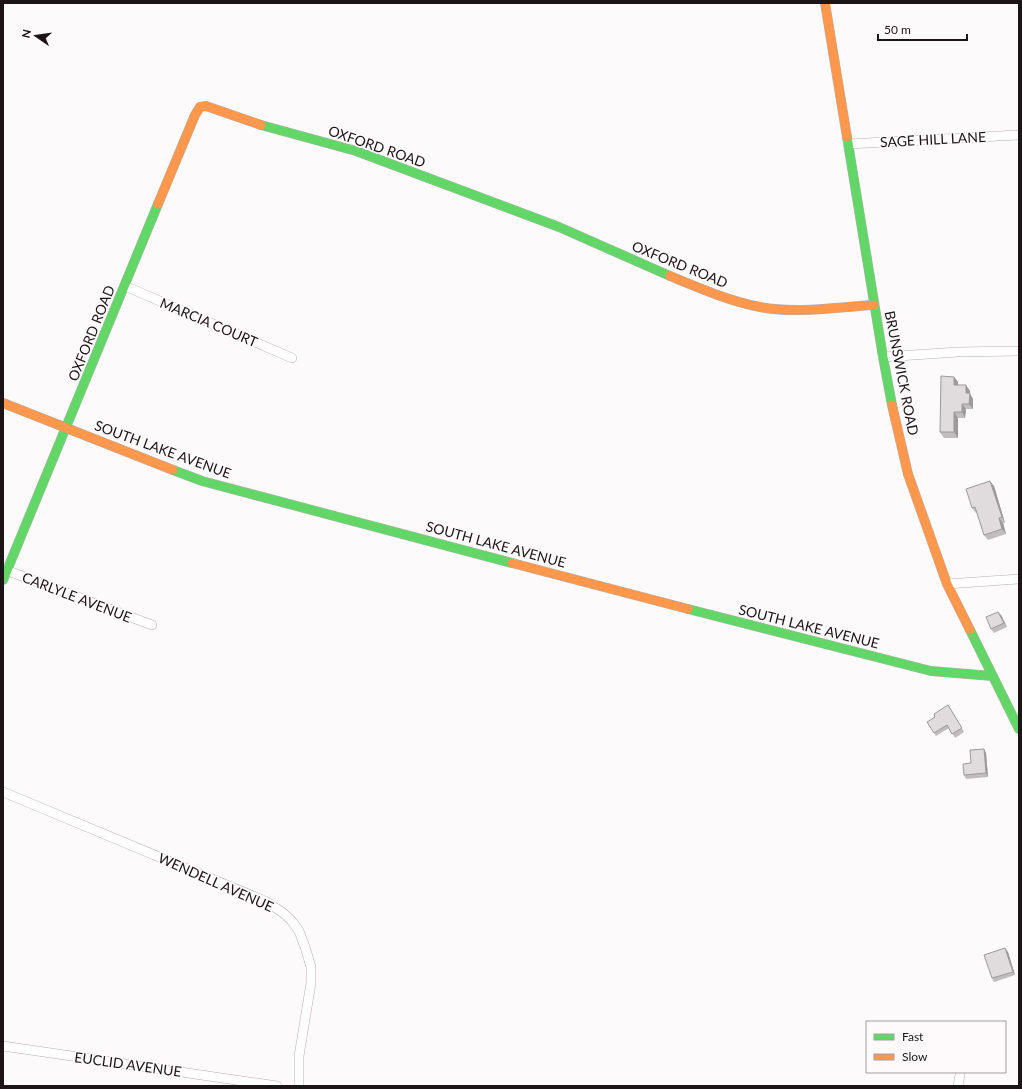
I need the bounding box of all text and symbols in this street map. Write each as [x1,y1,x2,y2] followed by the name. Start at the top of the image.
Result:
[16,16,56,56] north arrow
[878,16,967,42] scale bar
[884,22,911,37] text: 50 m
[18,28,33,39] text: N
[326,121,428,171] street label: OXFORD ROAD
[880,128,986,150] street label: SAGE HILL LANE
[630,237,730,291] street label: OXFORD ROAD
[64,283,118,383] street label: OXFORD ROAD
[158,294,261,351] street label: MARCIA COURT
[882,309,922,437] street label: BRUNSWICK ROAD
[92,416,234,482] street label: SOUTH LAKE AVENUE
[424,517,568,571] street label: SOUTH LAKE AVENUE
[20,568,134,626] street label: CARLYLE AVENUE
[737,600,881,652] street label: SOUTH LAKE AVENUE
[156,849,276,915] street label: WENDELL AVENUE
[866,1021,1006,1073] legend
[902,1029,924,1044] text: Fast
[73,1048,183,1080] street label: EUCLID AVENUE
[902,1049,928,1064] text: Slow

